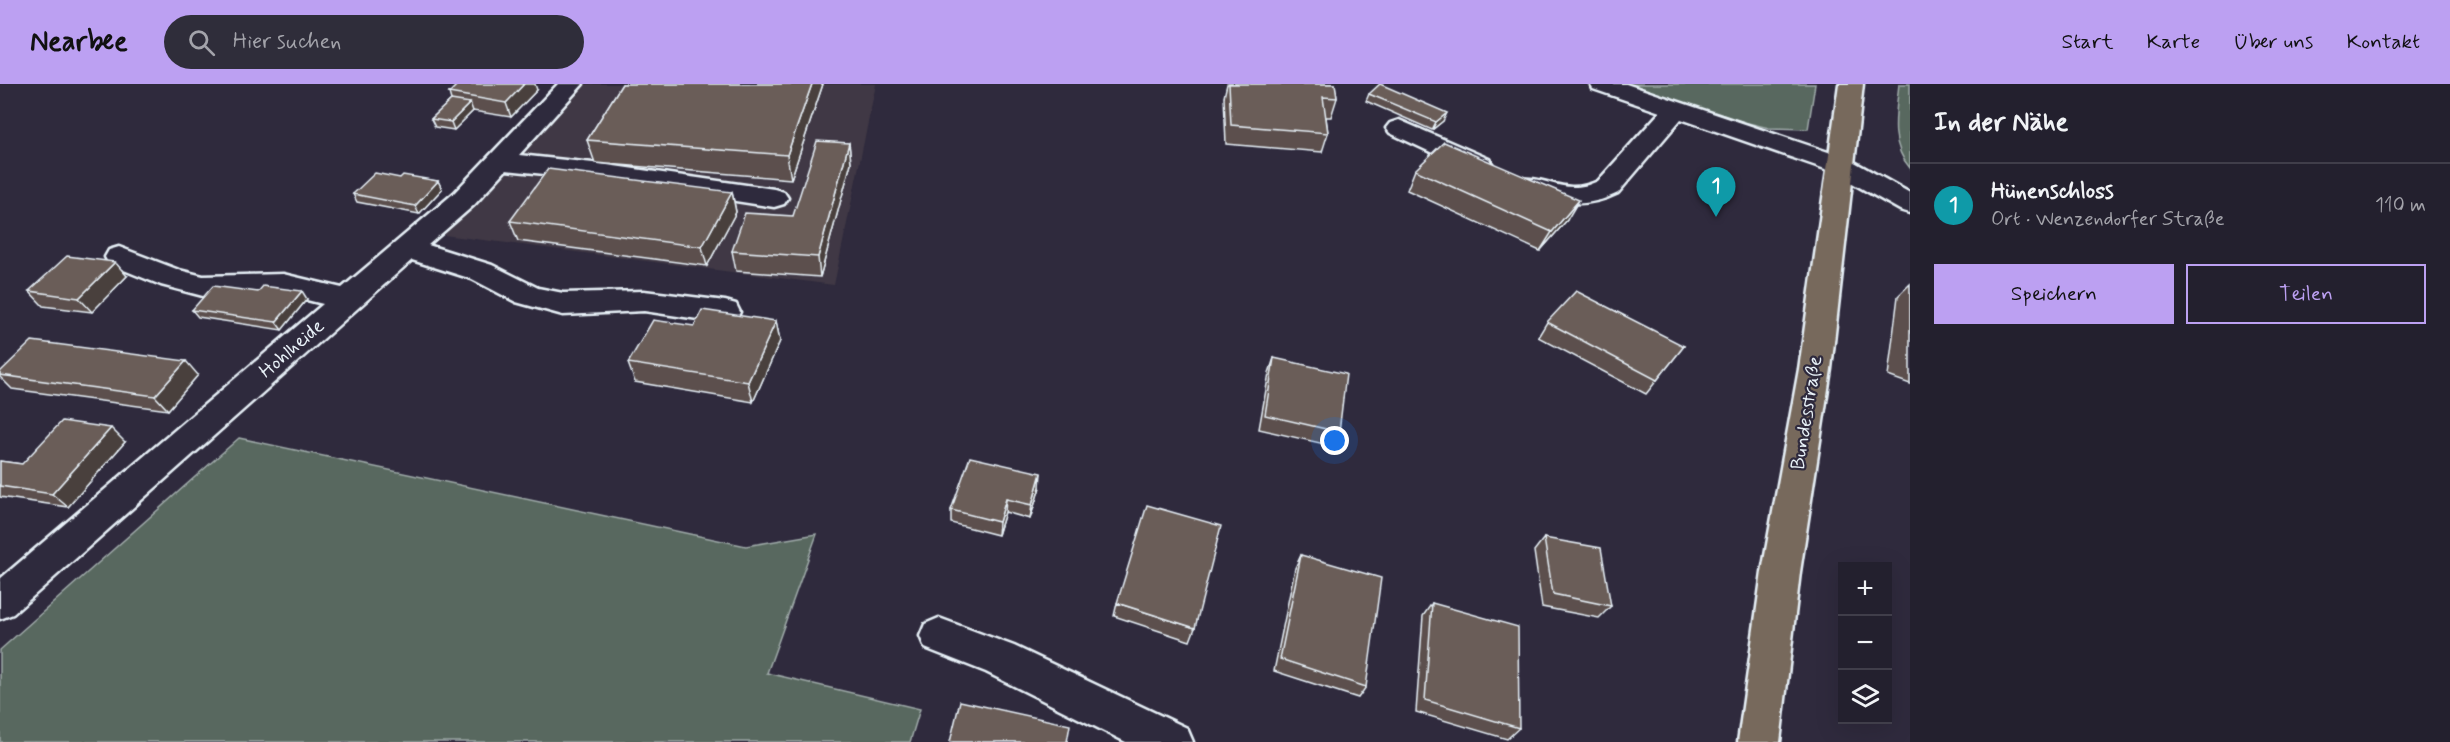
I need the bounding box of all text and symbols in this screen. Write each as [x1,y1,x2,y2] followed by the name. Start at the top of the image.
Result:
[164,15,584,69] search box
[30,24,128,61] text: Nearbee
[185,26,218,59] icon: search
[233,28,341,56] text: Hier suchen
[2062,28,2114,56] text: Start
[2147,28,2200,56] text: Karte
[2233,28,2313,56] text: Über uns
[2346,28,2420,56] text: Kontakt
[1934,106,2068,140] text: In der Nähe
[1696,168,1736,217] pin: 1
[1991,178,2114,206] text: Hünenschloss
[1949,192,1958,219] text: 1
[2375,192,2426,219] text: 110 m
[1991,206,2225,233] text: Ort · Wenzendorfer Straße
[1934,264,2174,324] button: Speichern
[2186,264,2426,324] button: Teilen
[254,313,331,385] street label: Hohlheide
[1785,354,1829,472] street label: Bundesstraße
[1320,426,1349,455] your location
[1838,562,1892,724] map controls
[1838,562,1892,616] button: +
[1838,616,1892,670] button: −
[1838,670,1892,724] button: layers

